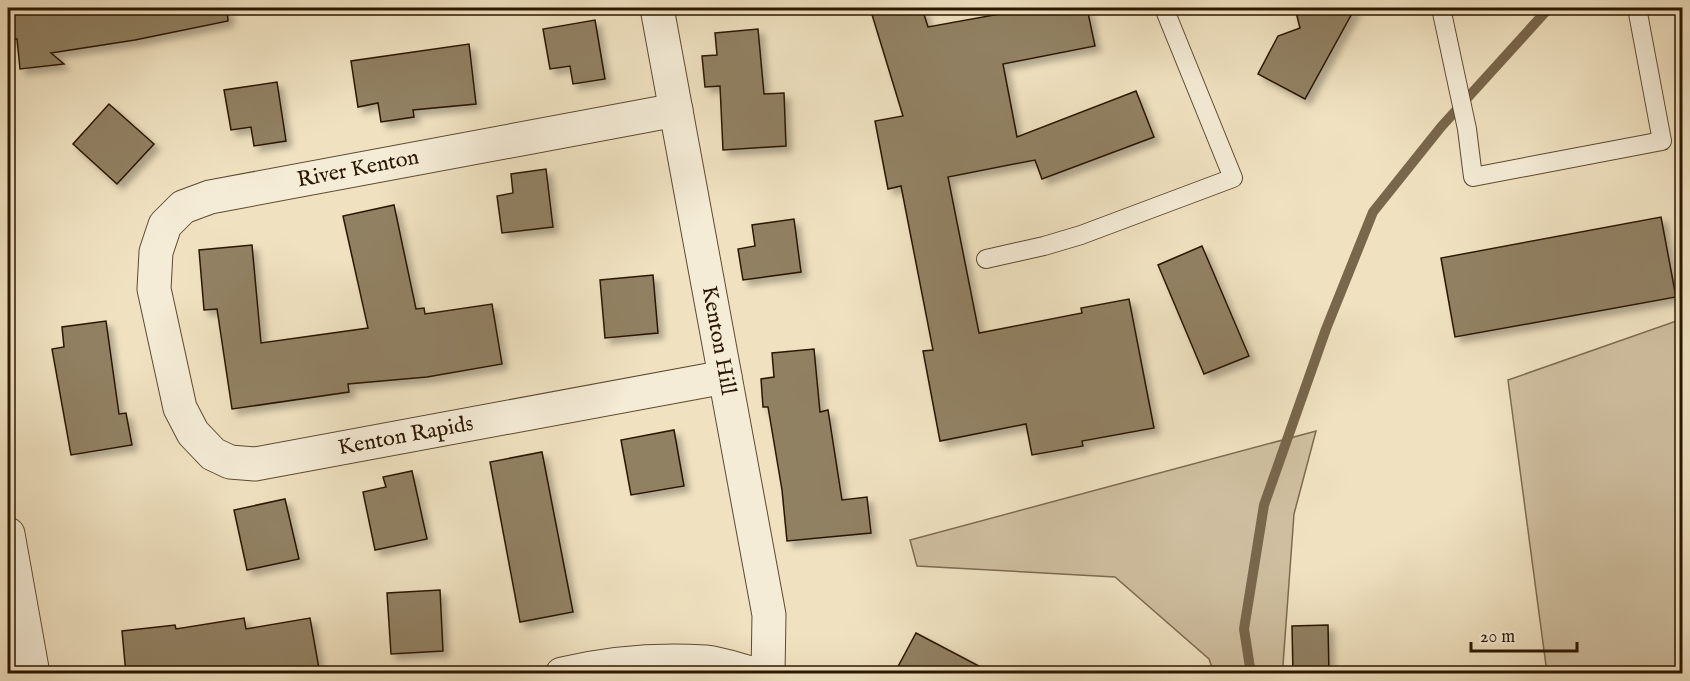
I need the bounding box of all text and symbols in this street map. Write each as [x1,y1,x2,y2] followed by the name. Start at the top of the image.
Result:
[295,143,422,195] street label: River Kenton
[695,284,742,397] street label: Kenton Hill
[336,410,476,462] street label: Kenton Rapids
[1471,615,1578,653] scale bar
[1480,626,1515,649] text: 20 m

